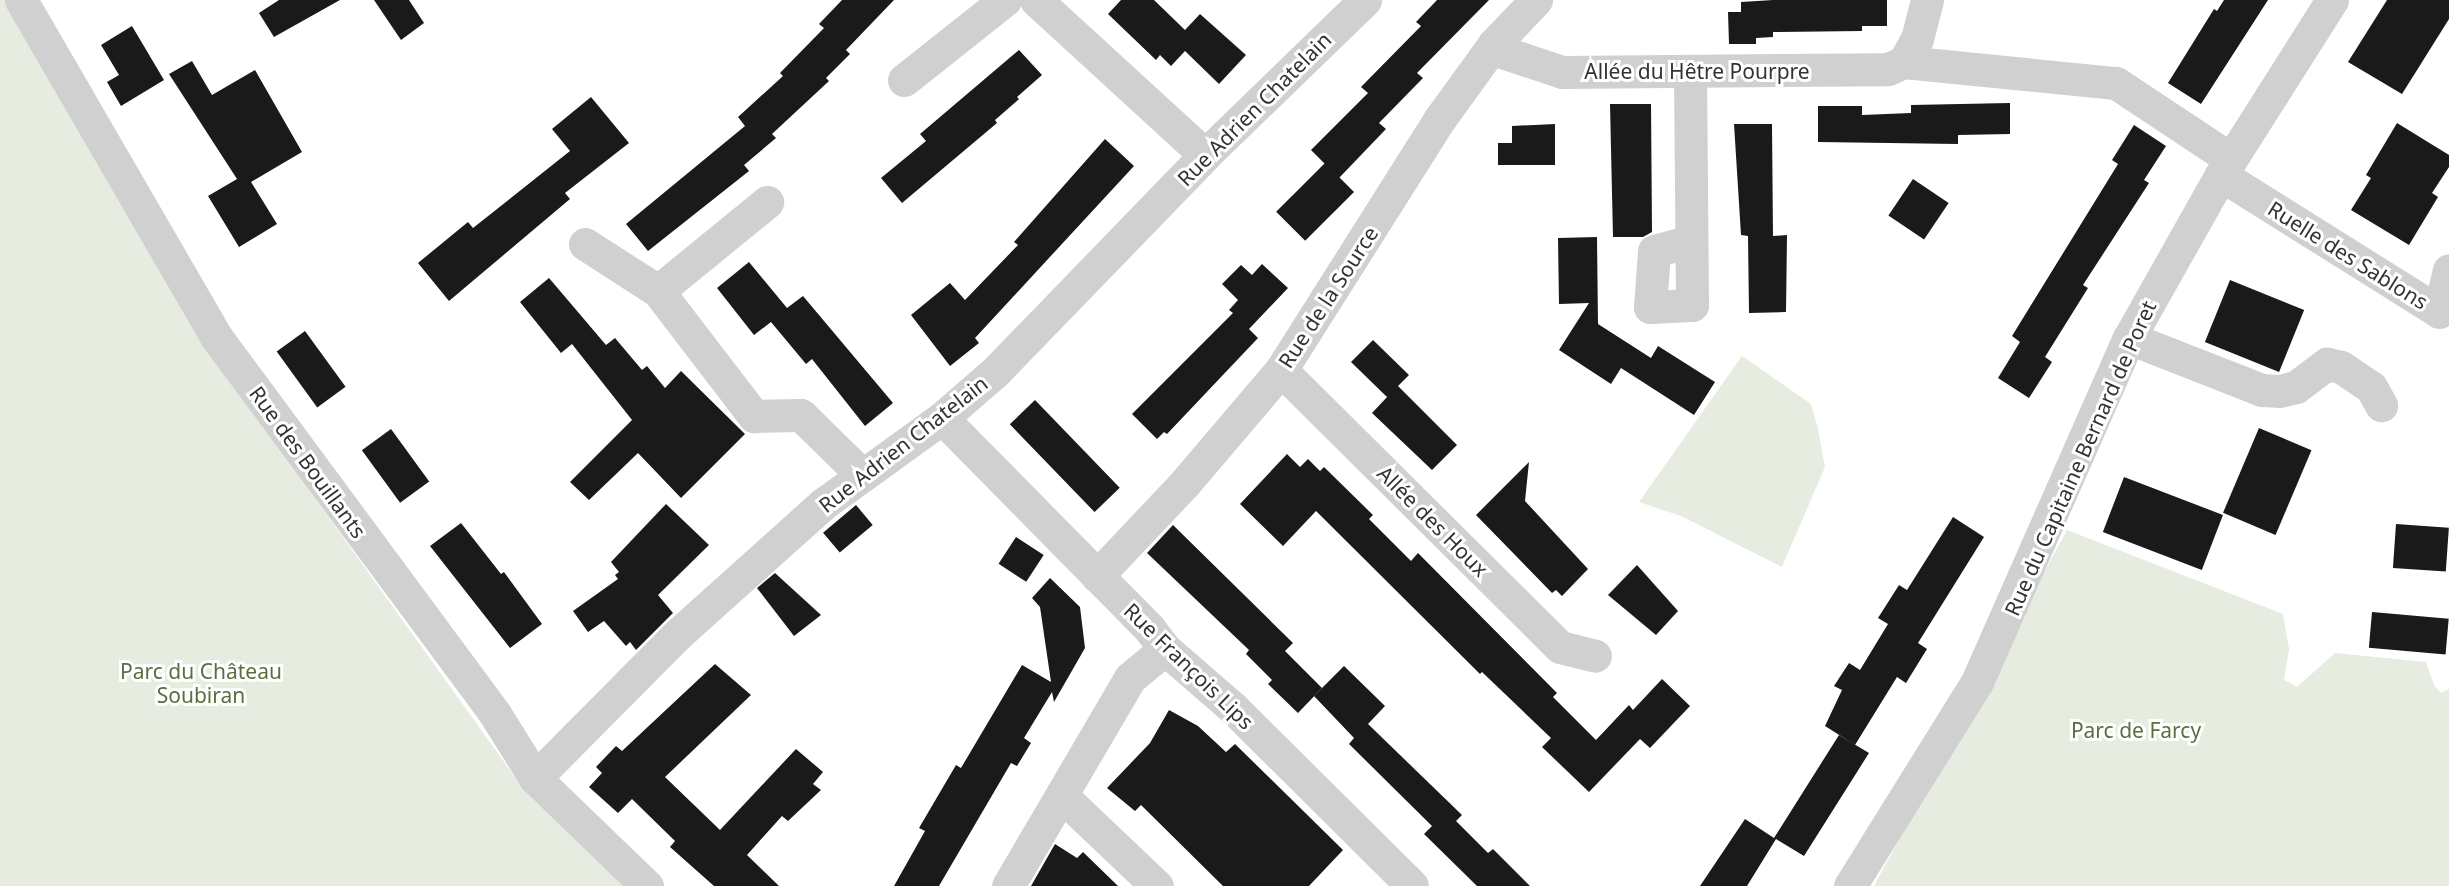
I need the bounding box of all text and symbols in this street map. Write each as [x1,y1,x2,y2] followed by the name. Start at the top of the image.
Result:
[1172,27,1336,191] street label: Rue Adrien Chatelain
[1584,58,1810,84] street label: Allée du Hêtre Pourpre
[2263,196,2433,314] street label: Ruelle des Sablons
[1273,222,1383,372] street label: Rue de la Source
[1999,297,2161,619] street label: Rue du Capitaine Bernard de Poret
[814,370,992,518] street label: Rue Adrien Chatelain
[244,381,372,543] street label: Rue des Bouillants
[1372,460,1494,582] street label: Allée des Houx
[1119,598,1259,734] street label: Rue François Lips
[120,658,282,708] park label: Parc du Château Soubiran
[2071,717,2201,743] park label: Parc de Farcy

